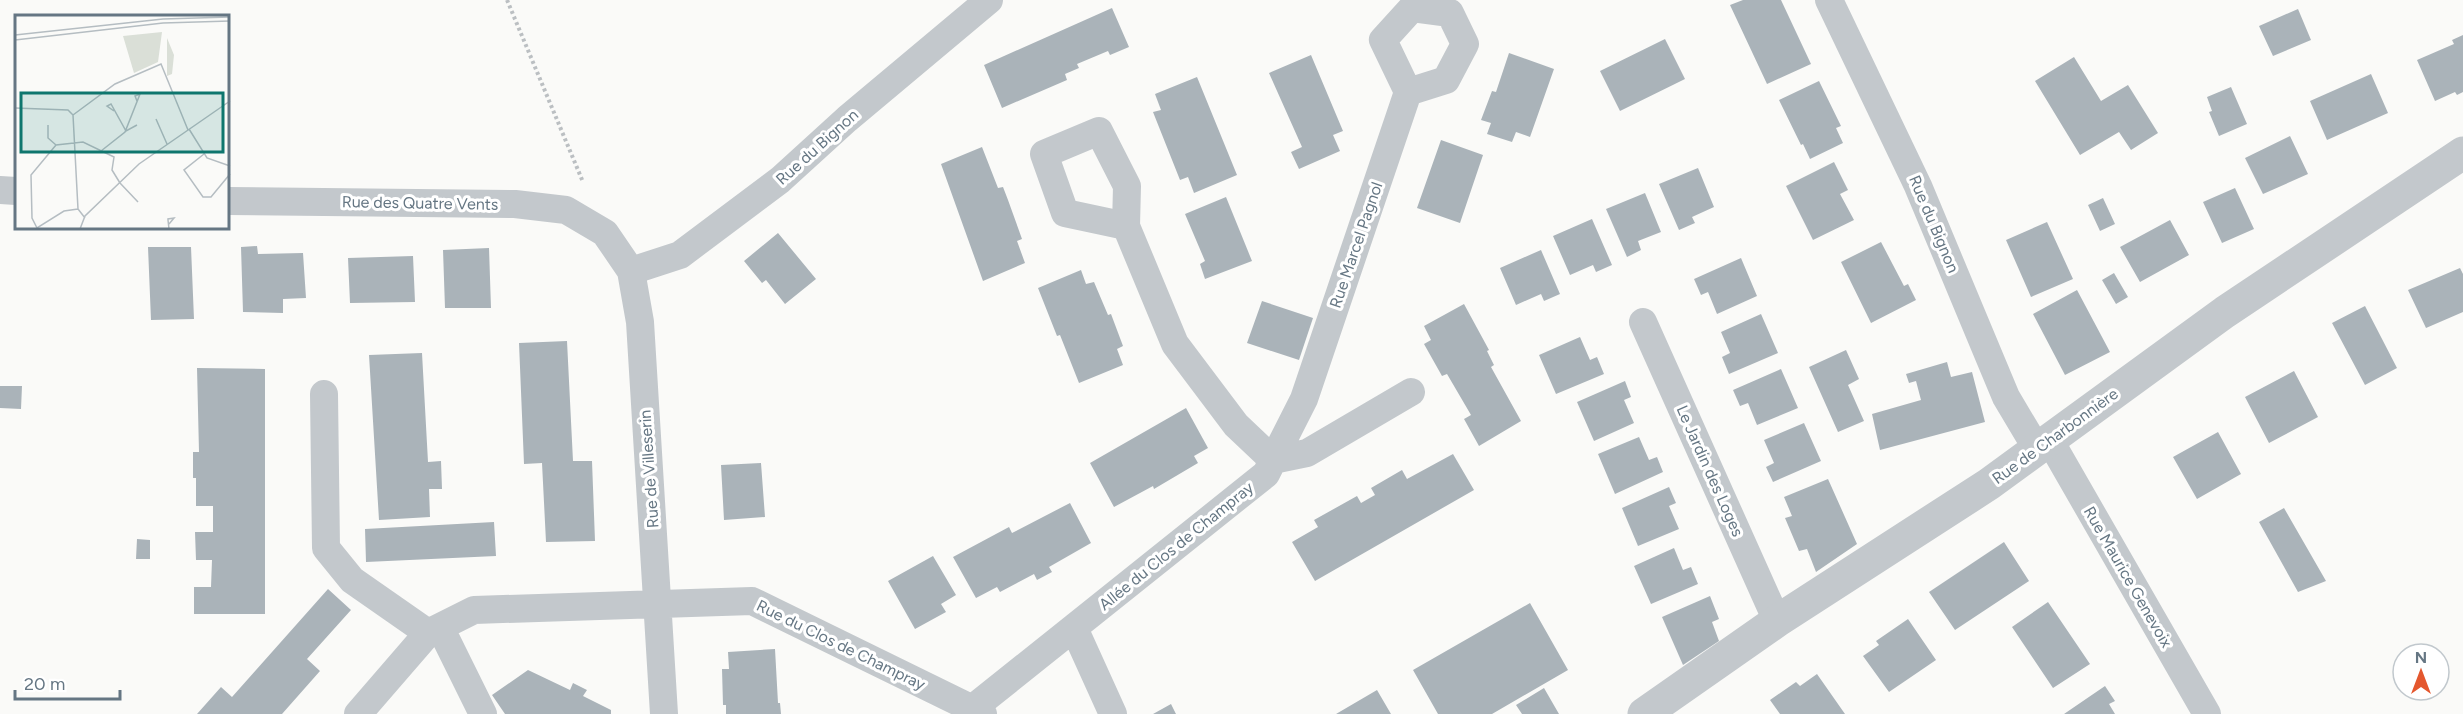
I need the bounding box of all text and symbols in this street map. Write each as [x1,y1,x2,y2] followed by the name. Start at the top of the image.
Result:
[15,15,230,230] inset map
[772,105,862,189] street label: Rue du Bignon
[1905,172,1963,276] street label: Rue du Bignon
[1326,180,1386,310] street label: Rue Marcel Pagnol
[342,192,498,214] street label: Rue des Quatre Vents
[1988,384,2122,488] street label: Rue de Charbonnière
[1673,403,1747,539] street label: Le Jardin des Loges
[635,409,663,529] street label: Rue de Villeserin
[1095,478,1257,614] street label: Allée du Clos de Champray
[2080,503,2176,651] street label: Rue Maurice Genevoix
[754,596,929,694] street label: Rue du Clos de Champray
[2391,642,2451,702] north arrow
[2415,648,2427,667] text: N
[15,663,120,701] scale bar
[24,673,65,695] text: 20 m

